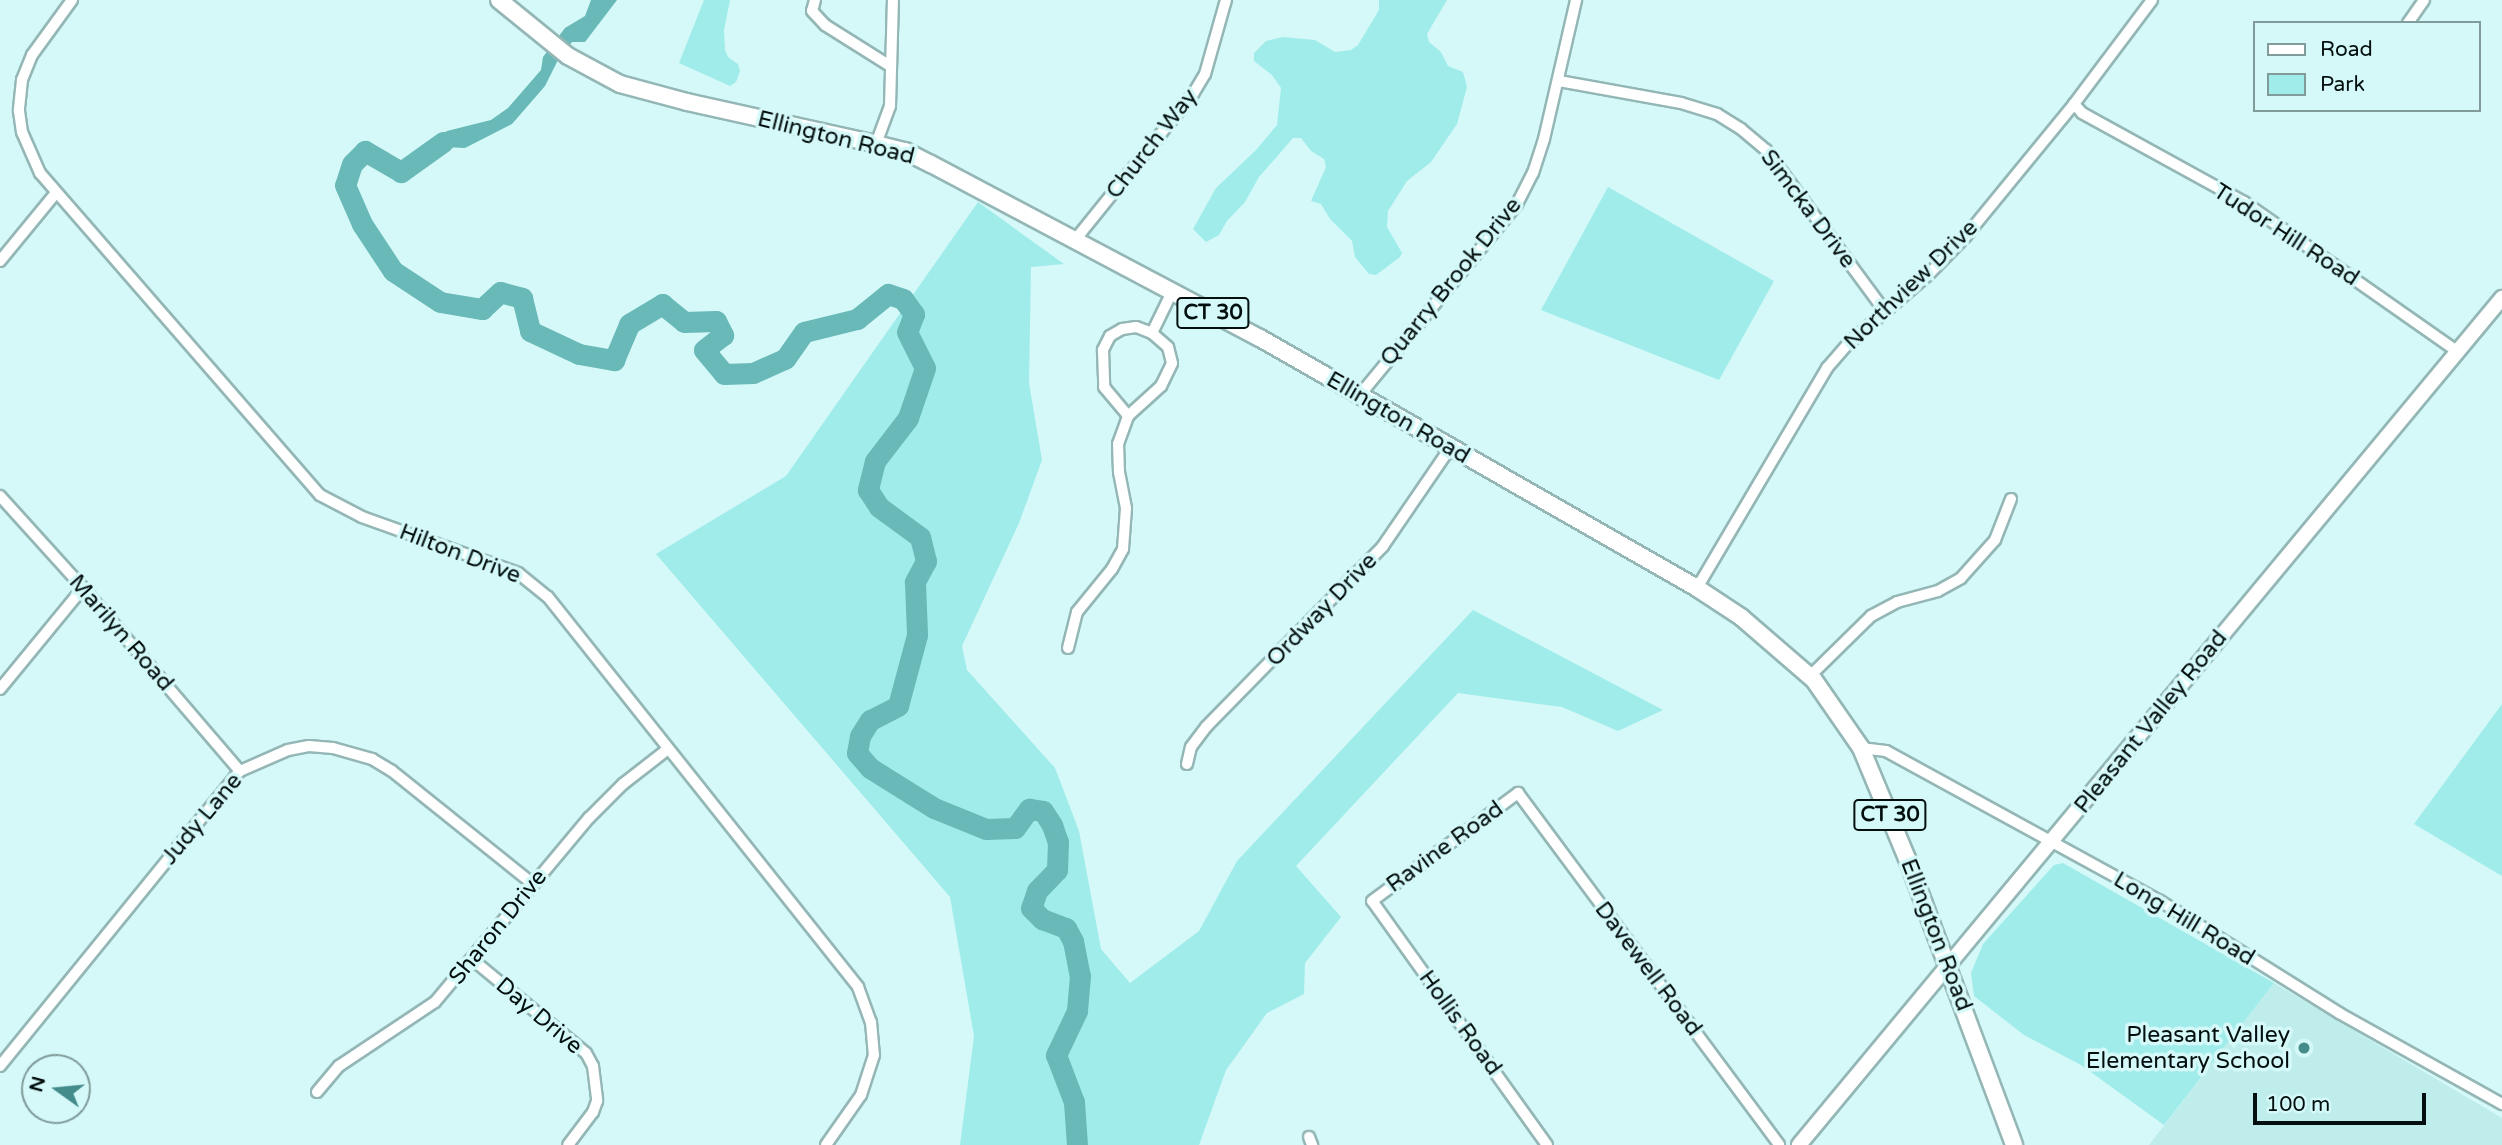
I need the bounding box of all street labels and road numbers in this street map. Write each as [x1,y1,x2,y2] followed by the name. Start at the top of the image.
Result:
[1100,83,1204,205] street label: Church Way
[755,105,917,171] street label: Ellington Road
[1755,144,1861,274] street label: Simcka Drive
[2208,178,2364,292] street label: Tudor Hill Road
[1375,192,1527,372] street label: Quarry Brook Drive
[1838,214,1984,356] street label: Northview Drive
[1176,296,1250,330] road number: CT 30
[1321,366,1475,470] street label: Ellington Road
[395,518,525,590] street label: Hilton Drive
[1261,547,1383,673] street label: Ordway Drive
[63,569,179,697] street label: Marilyn Road
[2069,625,2233,819] street label: Pleasant Valley Road
[156,768,248,870] street label: Judy Lane
[1381,795,1509,899] street label: Ravine Road
[1853,798,1927,832] road number: CT 30
[1894,855,1978,1015] street label: Ellington Road
[443,864,553,990] street label: Sharon Drive
[2108,866,2260,972] street label: Long Hill Road
[1589,896,1707,1042] street label: Davewell Road
[1413,965,1507,1081] street label: Hollis Road
[490,972,588,1060] street label: Day Drive

